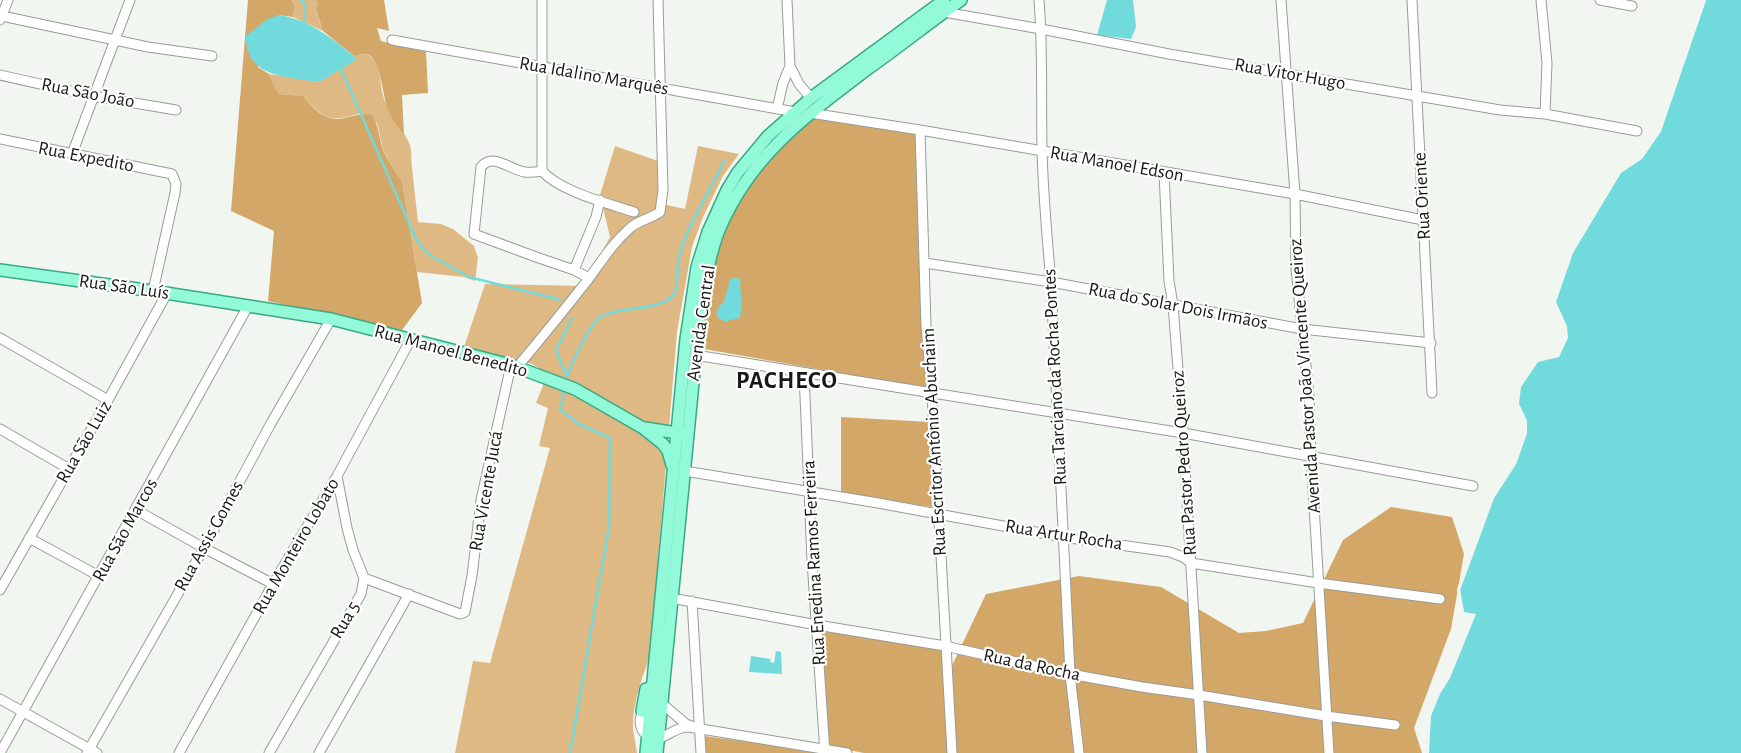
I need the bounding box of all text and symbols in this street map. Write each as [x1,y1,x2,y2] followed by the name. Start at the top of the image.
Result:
[518,52,670,100] street label: Rua Idalino Marquês
[1233,53,1347,95] street label: Rua Vitor Hugo
[39,73,137,113] street label: Rua São João
[36,137,136,177] street label: Rua Expedito
[1048,141,1186,187] street label: Rua Manoel Edson
[1408,152,1436,240] street label: Rua Oriente
[1284,238,1326,514] street label: Avenida Pastor João Vincente Queiroz
[682,264,720,382] street label: Avenida Central
[1038,268,1072,486] street label: Rua Tarciano da Rocha Pontes
[77,269,171,305] street label: Rua São Luís
[1086,277,1270,335] street label: Rua do Solar Dois Irmãos
[372,320,530,382] street label: Rua Manoel Benedito
[917,327,951,557] street label: Rua Escritor Antônio Abuchaim
[735,367,839,395] district label: PACHECO
[1166,370,1202,556] street label: Rua Pastor Pedro Queiroz
[51,397,117,487] street label: Rua São Luiz
[464,429,508,553] street label: Rua Vicente Jucá
[797,460,831,666] street label: Rua Enedina Ramos Ferreira
[87,474,163,586] street label: Rua São Marcos
[248,474,344,618] street label: Rua Monteiro Lobato
[169,477,249,595] street label: Rua Assis Gomes
[1004,514,1124,556] street label: Rua Artur Rocha
[325,597,365,643] street label: Rua 5
[981,644,1083,686] street label: Rua da Rocha

